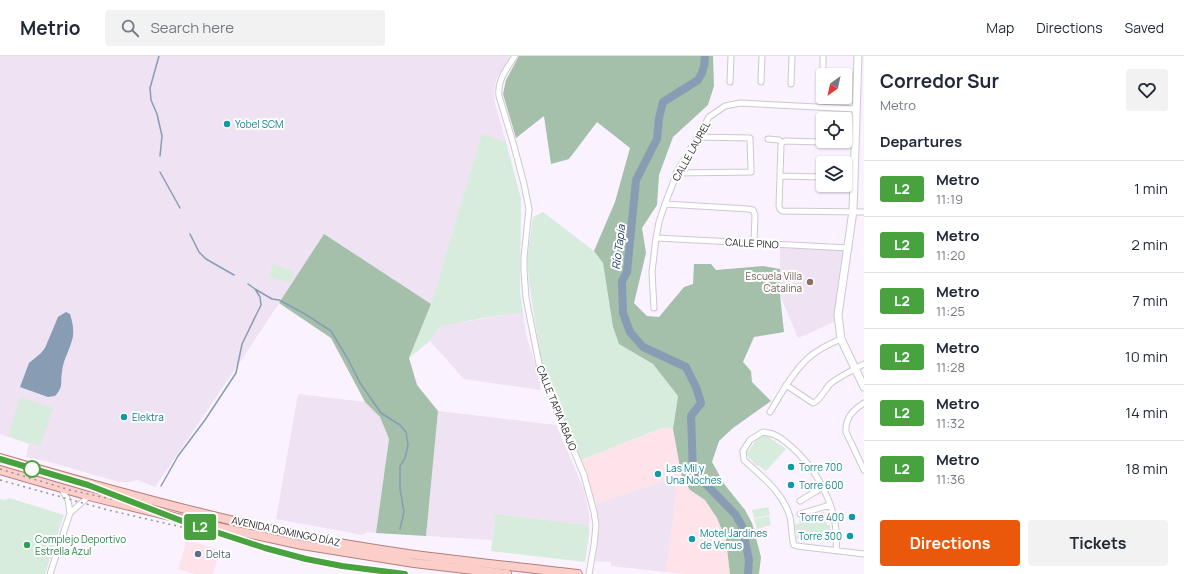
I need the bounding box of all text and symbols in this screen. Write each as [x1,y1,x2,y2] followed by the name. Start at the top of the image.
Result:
[105,10,385,46] search box
[20,15,81,41] text: Metrio
[119,17,141,39] icon: search
[151,17,234,38] text: Search here
[986,18,1014,37] text: Map
[1036,18,1103,37] text: Directions
[1125,18,1164,37] text: Saved
[816,68,852,104] north arrow
[816,68,852,192] map controls
[880,68,999,94] text: Corredor Sur
[1126,69,1168,111] button: heart
[880,96,916,114] text: Metro
[816,112,852,148] button: locate
[235,117,284,131] place label: Yobel SCM
[669,118,713,184] street label: CALLE LAUREL
[222,119,232,129] marker: Yobel SCM
[880,131,962,152] text: Departures
[816,156,852,192] button: layers
[936,169,979,190] text: Metro
[1134,178,1168,199] text: 1 min
[894,179,910,198] text: L2
[936,190,963,208] text: 11:19
[608,223,628,270] water label: Río Tapia
[936,225,979,246] text: Metro
[1131,234,1168,255] text: 2 min
[725,235,779,251] street label: CALLE PINO
[894,235,910,254] text: L2
[936,246,965,264] text: 11:20
[745,269,802,295] place label: Escuela Villa Catalina
[805,277,815,287] marker: Escuela Villa Catalina
[936,281,979,302] text: Metro
[1132,290,1168,311] text: 7 min
[894,291,910,310] text: L2
[936,302,965,320] text: 11:25
[936,337,979,358] text: Metro
[1125,346,1168,367] text: 10 min
[894,347,910,366] text: L2
[936,358,965,376] text: 11:28
[534,363,580,453] street label: CALLE TAPIA ABAJO
[936,393,979,414] text: Metro
[1125,402,1168,423] text: 14 min
[894,403,910,422] text: L2
[132,410,164,424] place label: Elektra
[119,412,129,422] marker: Elektra
[936,414,965,432] text: 11:32
[936,449,979,470] text: Metro
[1125,458,1168,479] text: 18 min
[894,459,910,478] text: L2
[23,460,41,478] unlabelled marker
[799,460,842,474] place label: Torre 700
[666,461,722,487] place label: Las Mil y Una Noches
[786,462,796,472] marker: Torre 700
[653,469,663,479] marker: Las Mil y Una Noches
[936,470,965,488] text: 11:36
[799,478,843,492] place label: Torre 600
[786,480,796,490] marker: Torre 600
[800,510,844,524] place label: Torre 400
[847,512,857,522] marker: Torre 400
[230,513,342,549] street label: AVENIDA DOMINGO DÍAZ
[182,514,218,540] line badge: L2
[192,517,208,536] text: L2
[880,520,1020,566] button: Directions
[1028,520,1168,566] button: Tickets
[700,526,767,552] place label: Motel Jardines de Venus
[798,529,842,543] place label: Torre 300
[845,531,855,541] marker: Torre 300
[35,532,126,558] place label: Complejo Deportivo Estrella Azul
[687,534,697,544] marker: Motel Jardines de Venus
[22,540,32,550] marker: Complejo Deportivo Estrella Azul
[206,547,230,561] place label: Delta
[193,549,203,559] marker: Delta

